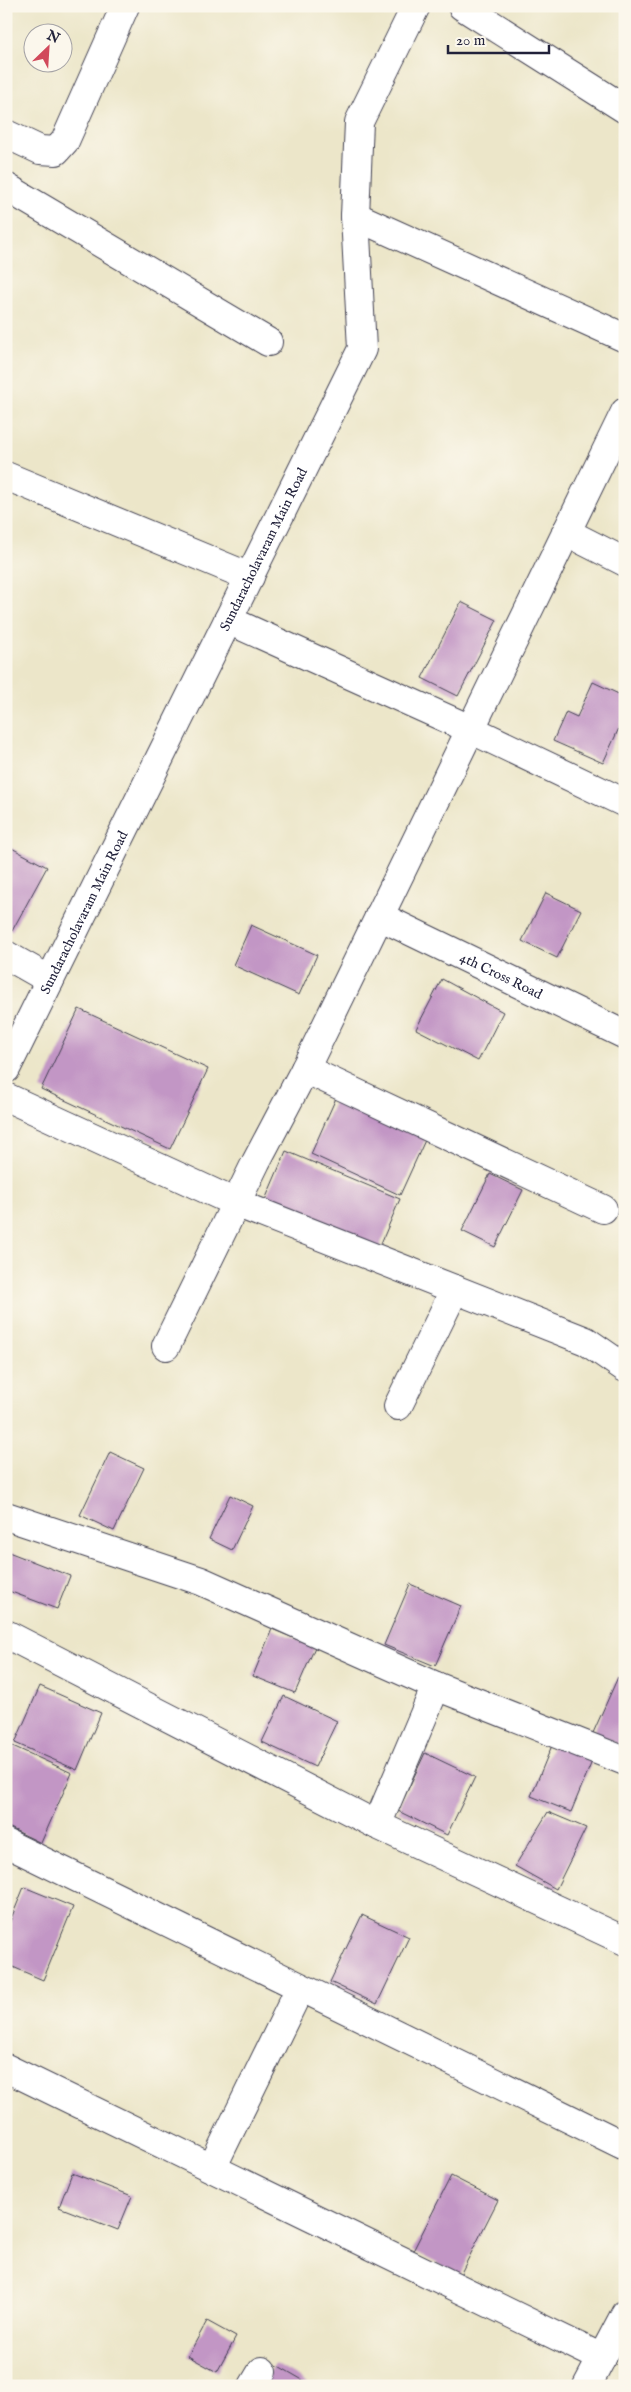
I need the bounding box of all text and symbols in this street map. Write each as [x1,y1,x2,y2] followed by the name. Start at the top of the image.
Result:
[22,22,72,72] north arrow
[448,22,550,54] scale bar
[43,26,62,48] text: N
[456,31,486,50] text: 20 m
[216,464,312,634] street label: Sundaracholavaram Main Road
[37,828,133,997] street label: Sundaracholavaram Main Road
[457,949,546,1004] street label: 4th Cross Road

